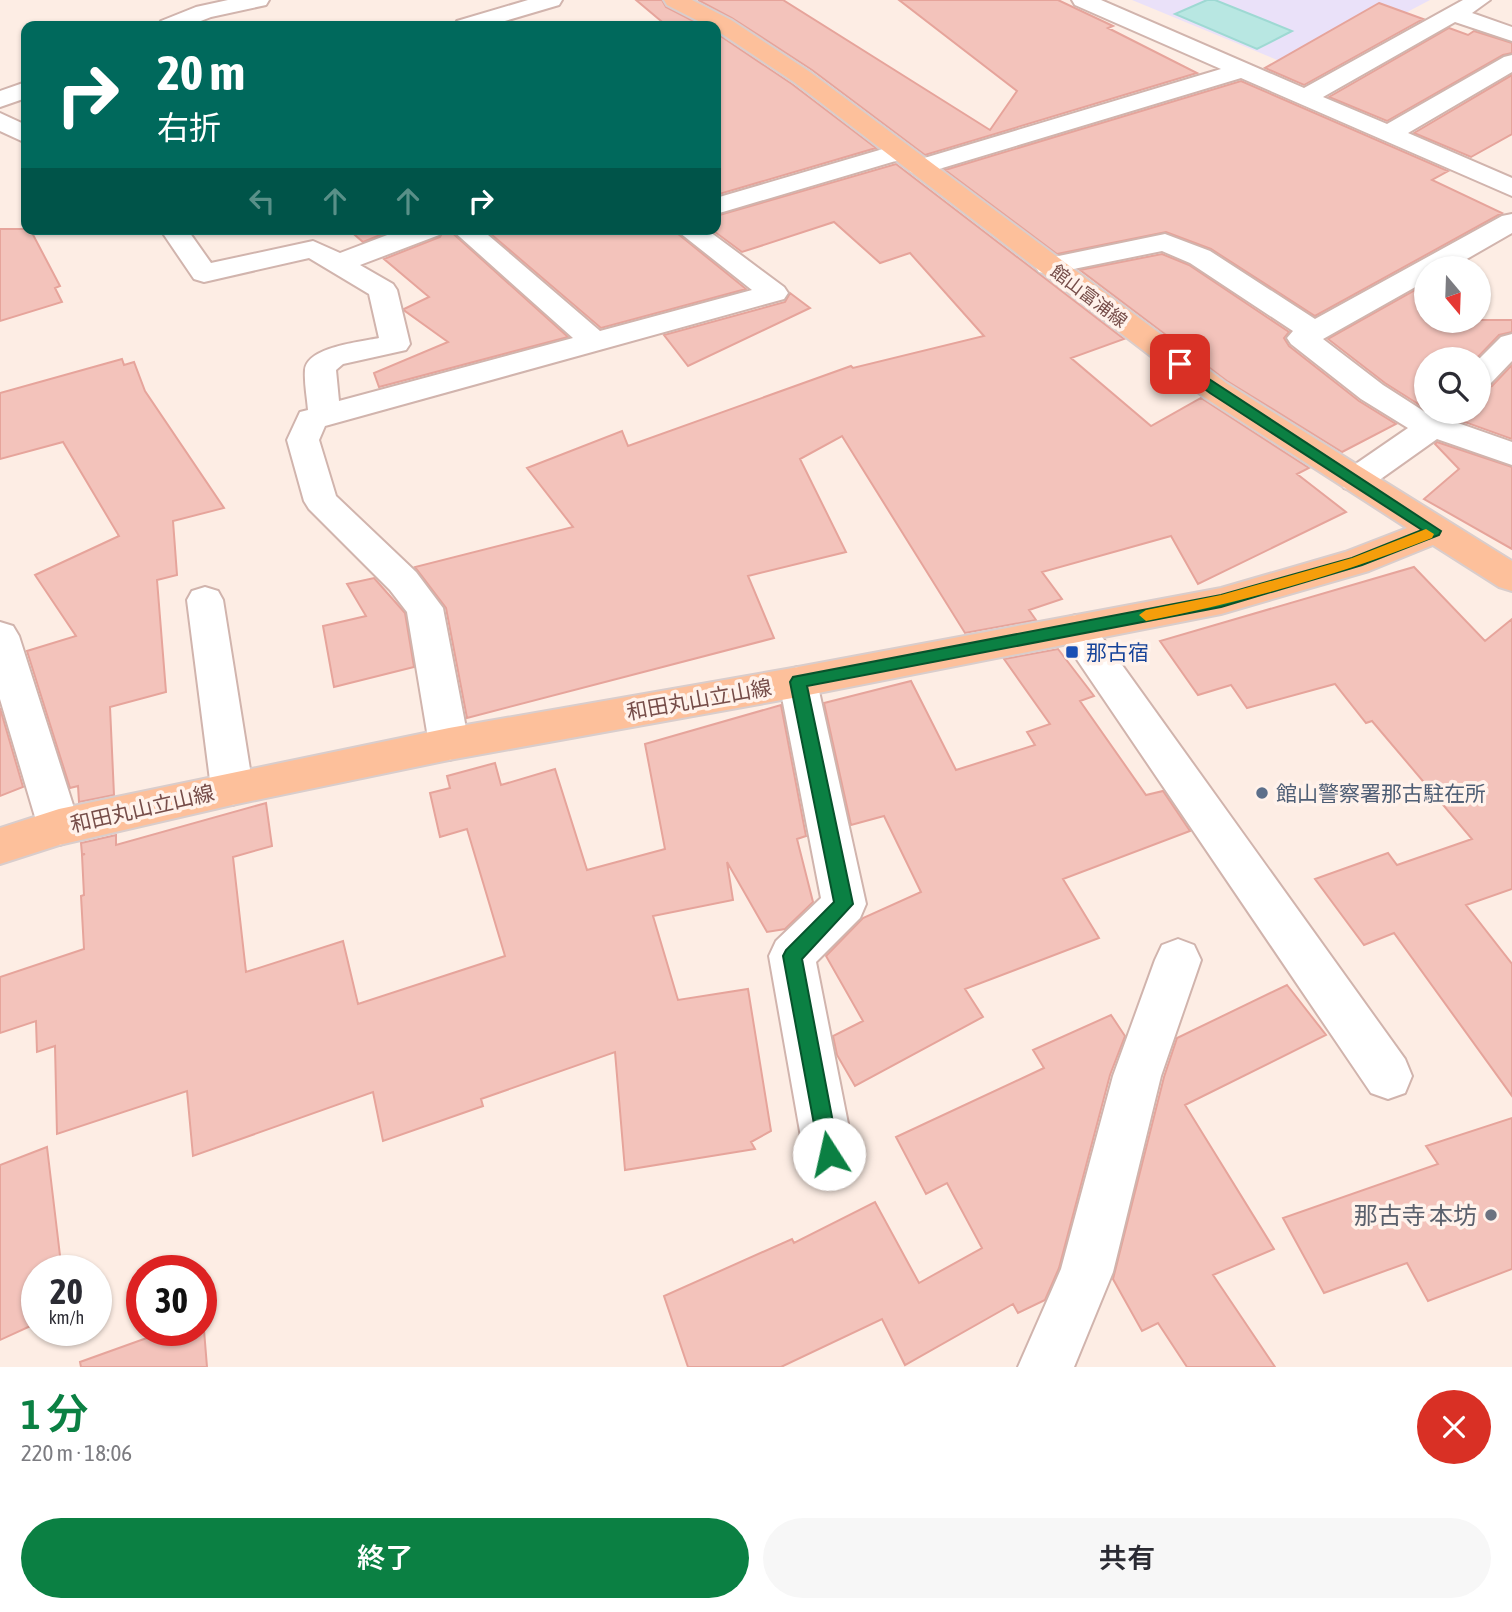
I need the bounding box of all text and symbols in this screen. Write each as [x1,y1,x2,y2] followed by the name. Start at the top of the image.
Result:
[157,44,245,100] text: 20 m
[42,49,133,140] icon: right
[157,109,221,146] text: 右折
[243,182,281,220] icon: left
[316,182,354,220] icon: ahead
[389,182,427,220] icon: ahead
[462,182,500,220] icon: right
[1414,256,1491,332] north arrow
[1414,256,1491,424] map controls
[1047,261,1131,331] street label: 館山富浦線
[1150,334,1210,394] pin
[1161,345,1199,383] icon: arrive
[1414,347,1491,424] button: search
[1086,640,1149,664] place label: 那古宿
[1064,644,1080,660] marker: 那古宿
[625,674,773,724] street label: 和田丸山立山線
[68,780,216,836] street label: 和田丸山立山線
[1276,781,1486,805] place label: 館山警察署那古駐在所
[1254,785,1270,801] marker: 館山警察署那古駐在所
[792,1117,866,1191] position arrow
[1354,1202,1477,1229] place label: 那古寺 本坊
[1483,1207,1499,1223] marker: 那古寺 本坊
[126,1255,217,1346] speed limit sign: 30
[50,1271,83,1311] text: 20
[49,1307,84,1328] text: km/h
[21,1390,89,1438] text: 1 分
[1417,1390,1491,1464] button: close
[21,1440,132,1466] text: 220 m · 18:06
[21,1518,749,1598] button: 終了
[763,1518,1491,1598] button: 共有

